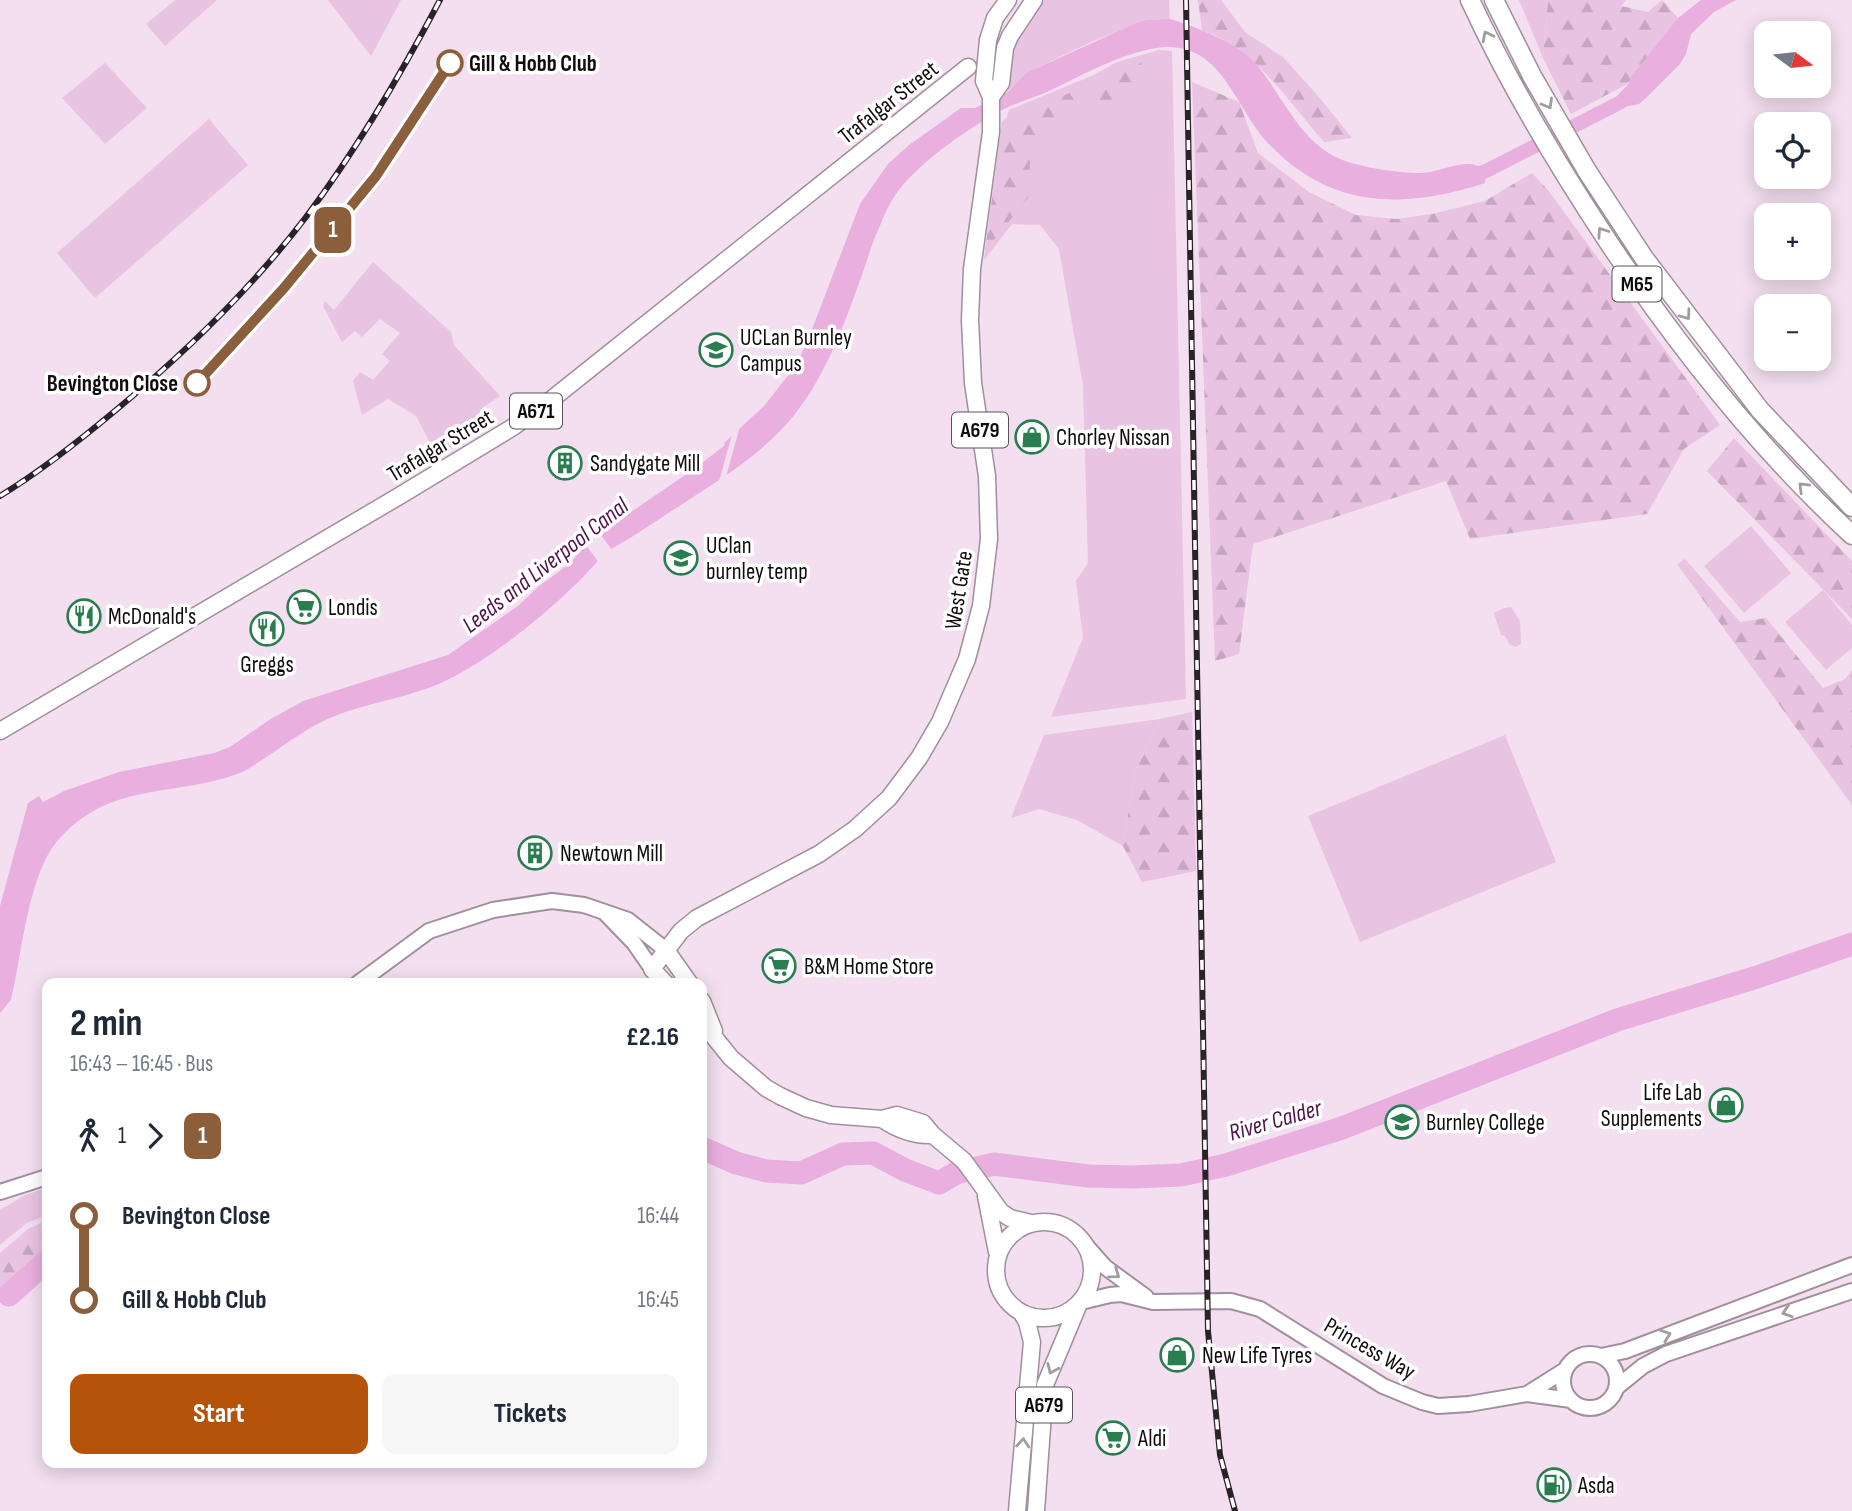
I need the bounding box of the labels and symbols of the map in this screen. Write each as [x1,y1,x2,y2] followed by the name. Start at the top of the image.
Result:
[1754,21,1830,98] north arrow
[1482,30,1496,43] one-way arrow
[437,50,463,76] marker: Gill & Hobb Club
[469,50,597,78] place label: Gill & Hobb Club
[833,55,944,150] street label: Trafalgar Street
[1540,97,1553,109] one-way arrow
[310,207,356,253] line badge: 1
[1598,227,1610,240] one-way arrow
[1612,266,1662,302] road number: M65
[1677,307,1690,320] one-way arrow
[740,324,852,378] place label: UCLan Burnley Campus
[697,331,735,369] school or university icon: UCLan Burnley Campus
[47,370,178,398] place label: Bevington Close
[184,370,210,396] marker: Bevington Close
[510,394,562,428] road number: A671
[382,403,499,488] street label: Trafalgar Street
[952,412,1008,448] road number: A679
[1013,418,1051,456] shop icon: Chorley Nissan
[1056,424,1170,452] place label: Chorley Nissan
[546,444,584,482] building icon: Sandygate Mill
[590,450,700,478] place label: Sandygate Mill
[1799,482,1812,495] one-way arrow
[456,491,635,639] water label: Leeds and Liverpool Canal
[706,532,808,586] place label: UClan burnley temp
[662,539,700,577] school or university icon: UClan burnley temp
[939,549,979,631] street label: West Gate
[285,588,323,626] supermarket icon: Londis
[328,594,378,622] place label: Londis
[65,597,103,635] restaurant icon: McDonald's
[108,603,196,631] place label: McDonald's
[248,610,286,648] restaurant icon: Greggs
[240,651,294,679] place label: Greggs
[516,834,554,872] building icon: Newtown Mill
[560,840,663,868] place label: Newtown Mill
[760,947,798,985] supermarket icon: B&M Home Store
[804,953,934,981] place label: B&M Home Store
[1601,1079,1702,1133] place label: Life Lab Supplements
[1707,1086,1745,1124] shop icon: Life Lab Supplements
[1225,1093,1326,1148] water label: River Calder
[1383,1103,1421,1141] school or university icon: Burnley College
[1426,1109,1545,1137] place label: Burnley College
[1107,1266,1120,1279] one-way arrow
[1781,1304,1794,1318] one-way arrow
[1319,1312,1420,1386] street label: Princess Way
[1660,1330,1672,1344] one-way arrow
[1158,1336,1196,1374] shop icon: New Life Tyres
[1202,1342,1312,1370] place label: New Life Tyres
[1046,1362,1060,1374] one-way arrow
[1016,1388,1072,1422] road number: A679
[1094,1419,1132,1457] supermarket icon: Aldi
[1137,1425,1166,1453] place label: Aldi
[1015,1437,1030,1448] one-way arrow
[1535,1466,1573,1504] fuel station icon: Asda
[1577,1472,1615,1500] place label: Asda

